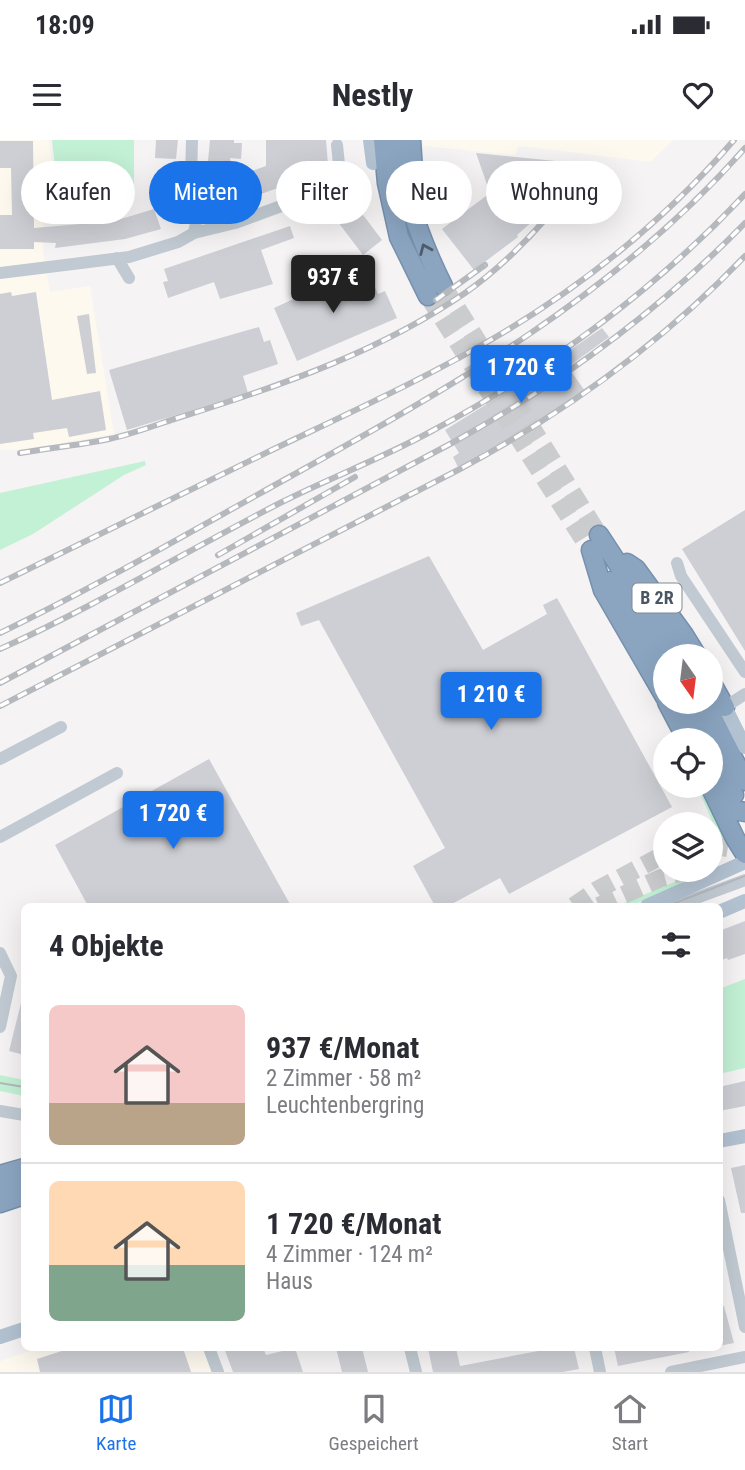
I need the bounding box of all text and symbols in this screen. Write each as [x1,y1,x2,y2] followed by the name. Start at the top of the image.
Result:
[35,10,95,40] text: 18:09
[28,76,66,114] icon: menu
[332,76,413,114] text: Nestly
[679,76,717,114] icon: heart
[21,161,135,224] chip: Kaufen
[149,161,262,224] chip: Mieten
[276,161,372,224] chip: Filter
[386,161,472,224] chip: Neu
[486,161,622,224] chip: Wohnung
[419,243,433,256] one-way arrow
[284,256,382,315] pin: 937 €
[307,264,359,291] text: 937 €
[456,345,586,405] pin: 1 720 €
[487,354,555,381] text: 1 720 €
[632,584,682,612] road number: B 2R
[653,644,723,714] north arrow
[653,644,723,882] map controls
[426,672,556,732] pin: 1 210 €
[457,681,525,708] text: 1 210 €
[653,728,723,798] button: locate
[108,792,238,851] pin: 1 720 €
[139,800,207,827] text: 1 720 €
[653,812,723,882] button: layers
[657,926,695,964] icon: filters
[49,928,164,963] text: 4 Objekte
[266,1030,419,1065] text: 937 €/Monat
[105,1033,189,1117] icon: home
[266,1065,421,1092] text: 2 Zimmer · 58 m²
[266,1092,424,1119] text: Leuchtenbergring
[266,1206,441,1241] text: 1 720 €/Monat
[105,1209,189,1293] icon: home
[266,1241,433,1268] text: 4 Zimmer · 124 m²
[266,1268,313,1295] text: Haus
[96,1390,136,1455] tab: Karte
[329,1390,419,1455] tab: Gespeichert
[611,1390,649,1455] tab: Start

